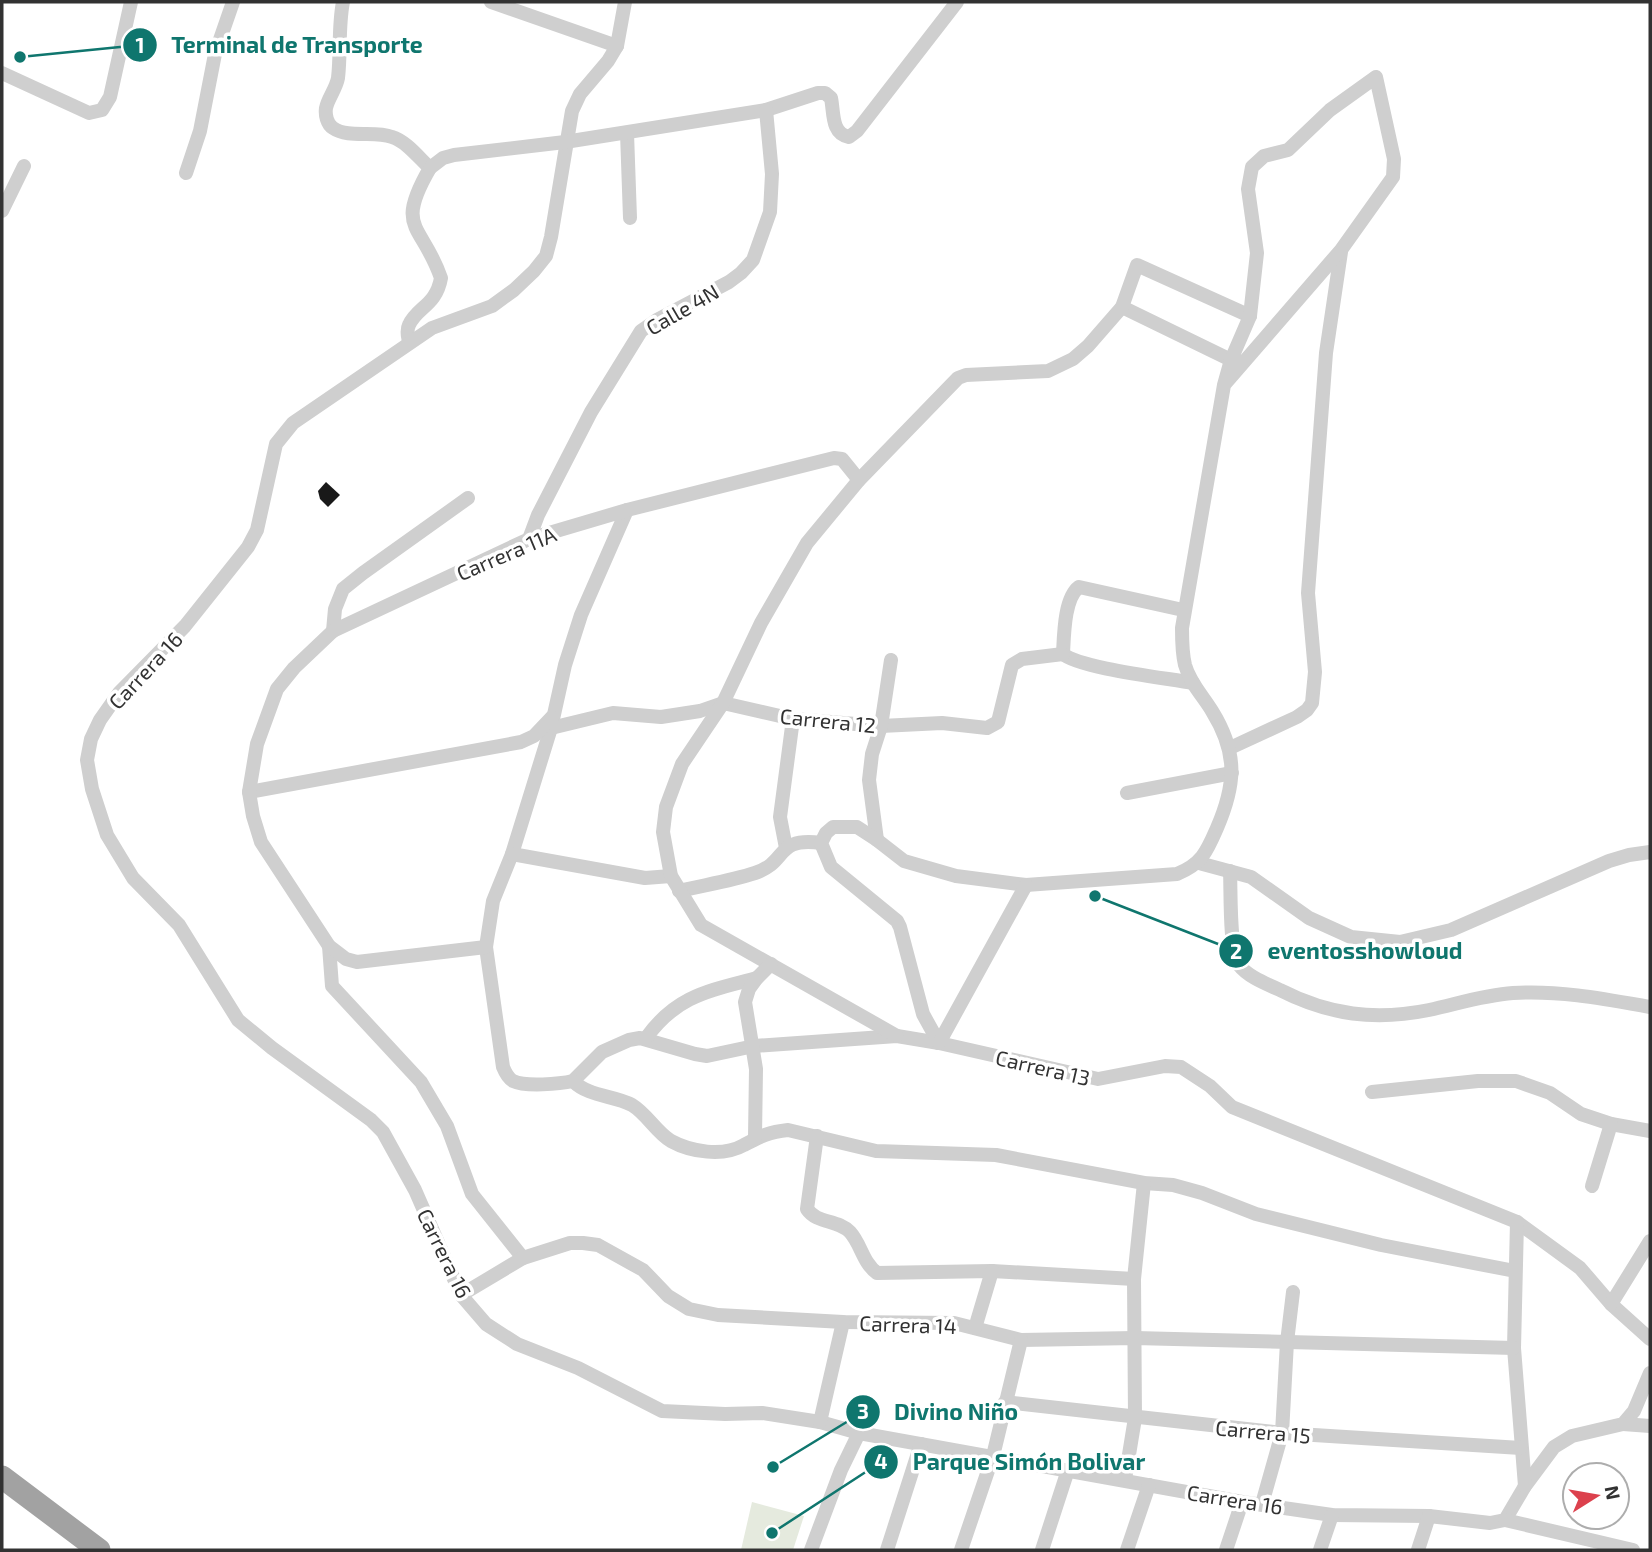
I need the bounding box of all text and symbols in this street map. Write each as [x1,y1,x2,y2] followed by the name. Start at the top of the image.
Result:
[122,23,438,67] callout: Terminal de Transporte
[171,30,423,58] text: Terminal de Transporte
[135,32,145,57] text: 1
[641,278,723,340] street label: Calle 4N
[452,521,560,585] street label: Carrera 11A
[103,626,187,714] street label: Carrera 16
[779,703,877,737] street label: Carrera 12
[1219,929,1477,973] callout: eventosshowloud
[1267,936,1463,964] text: eventosshowloud
[1230,938,1242,963] text: 2
[993,1044,1093,1090] street label: Carrera 13
[413,1204,477,1302] street label: Carrera 16
[859,1310,957,1338] street label: Carrera 14
[845,1390,1032,1434] callout: Divino Niño
[894,1397,1018,1425] text: Divino Niño
[857,1398,869,1423] text: 3
[1214,1414,1312,1448] street label: Carrera 15
[864,1440,1159,1484] callout: Parque Simón Bolivar
[913,1447,1145,1475] text: Parque Simón Bolivar
[874,1448,888,1473] text: 4
[1561,1461,1631,1531] north arrow
[1185,1479,1285,1519] street label: Carrera 16
[1601,1484,1626,1502] text: N

